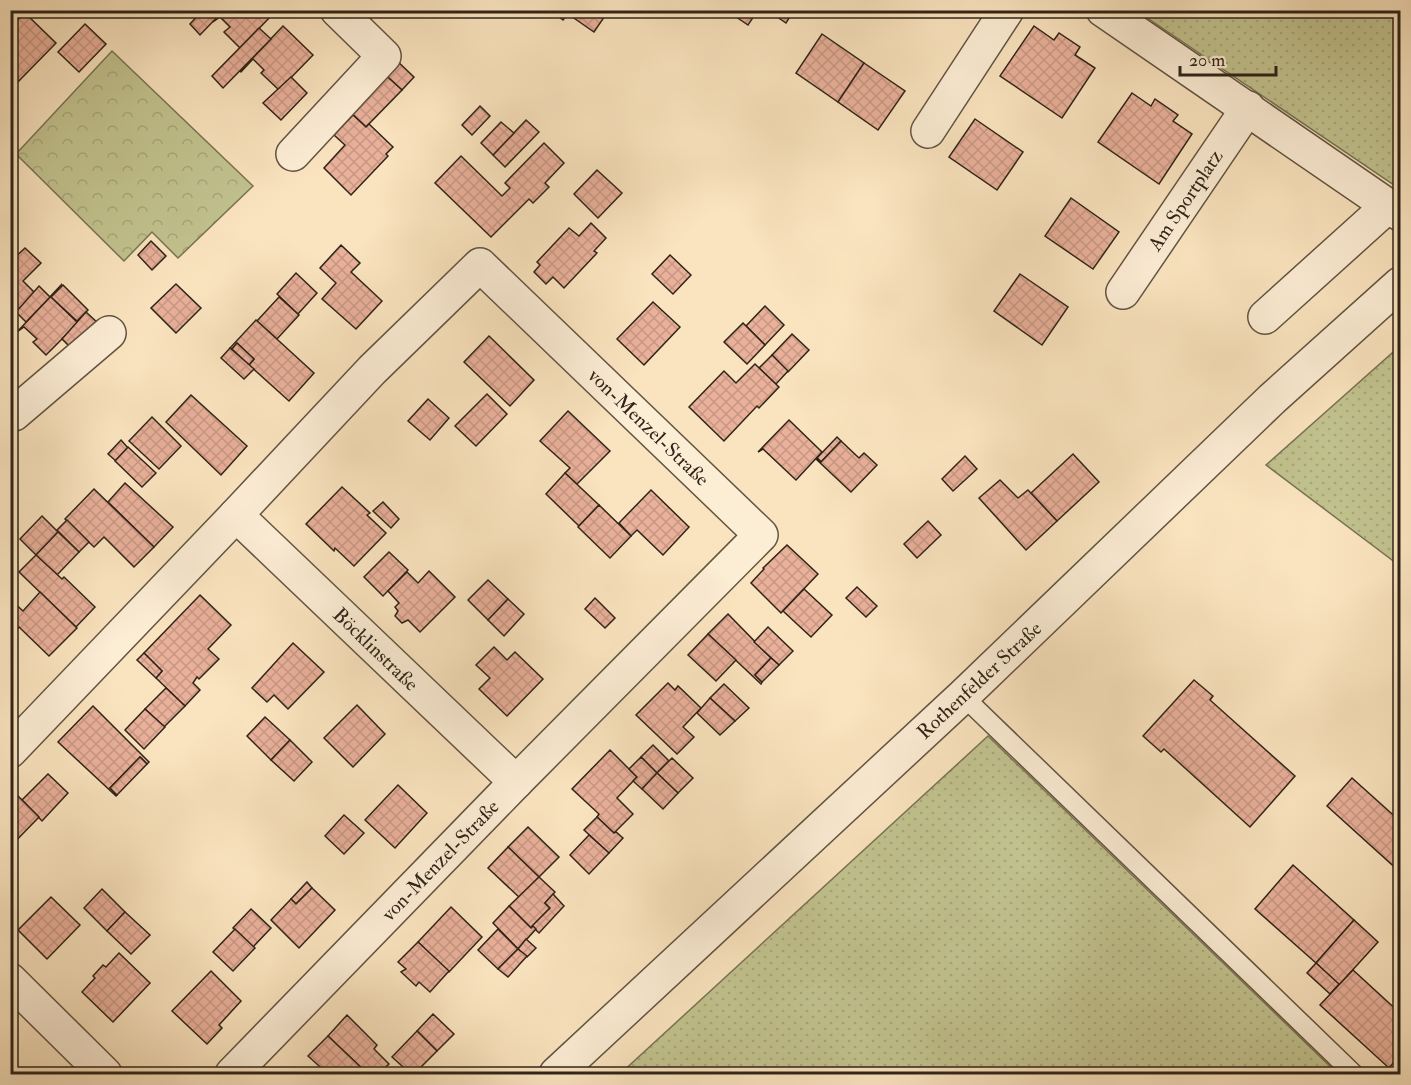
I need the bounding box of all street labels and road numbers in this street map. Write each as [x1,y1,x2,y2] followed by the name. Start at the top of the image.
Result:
[1142,145,1229,257] street label: Am Sportplatz
[582,363,714,491] street label: von-Menzel-Straße
[328,602,424,696] street label: Böcklinstraße
[912,616,1047,745] street label: Rothenfelder Straße
[376,795,504,927] street label: von-Menzel-Straße

